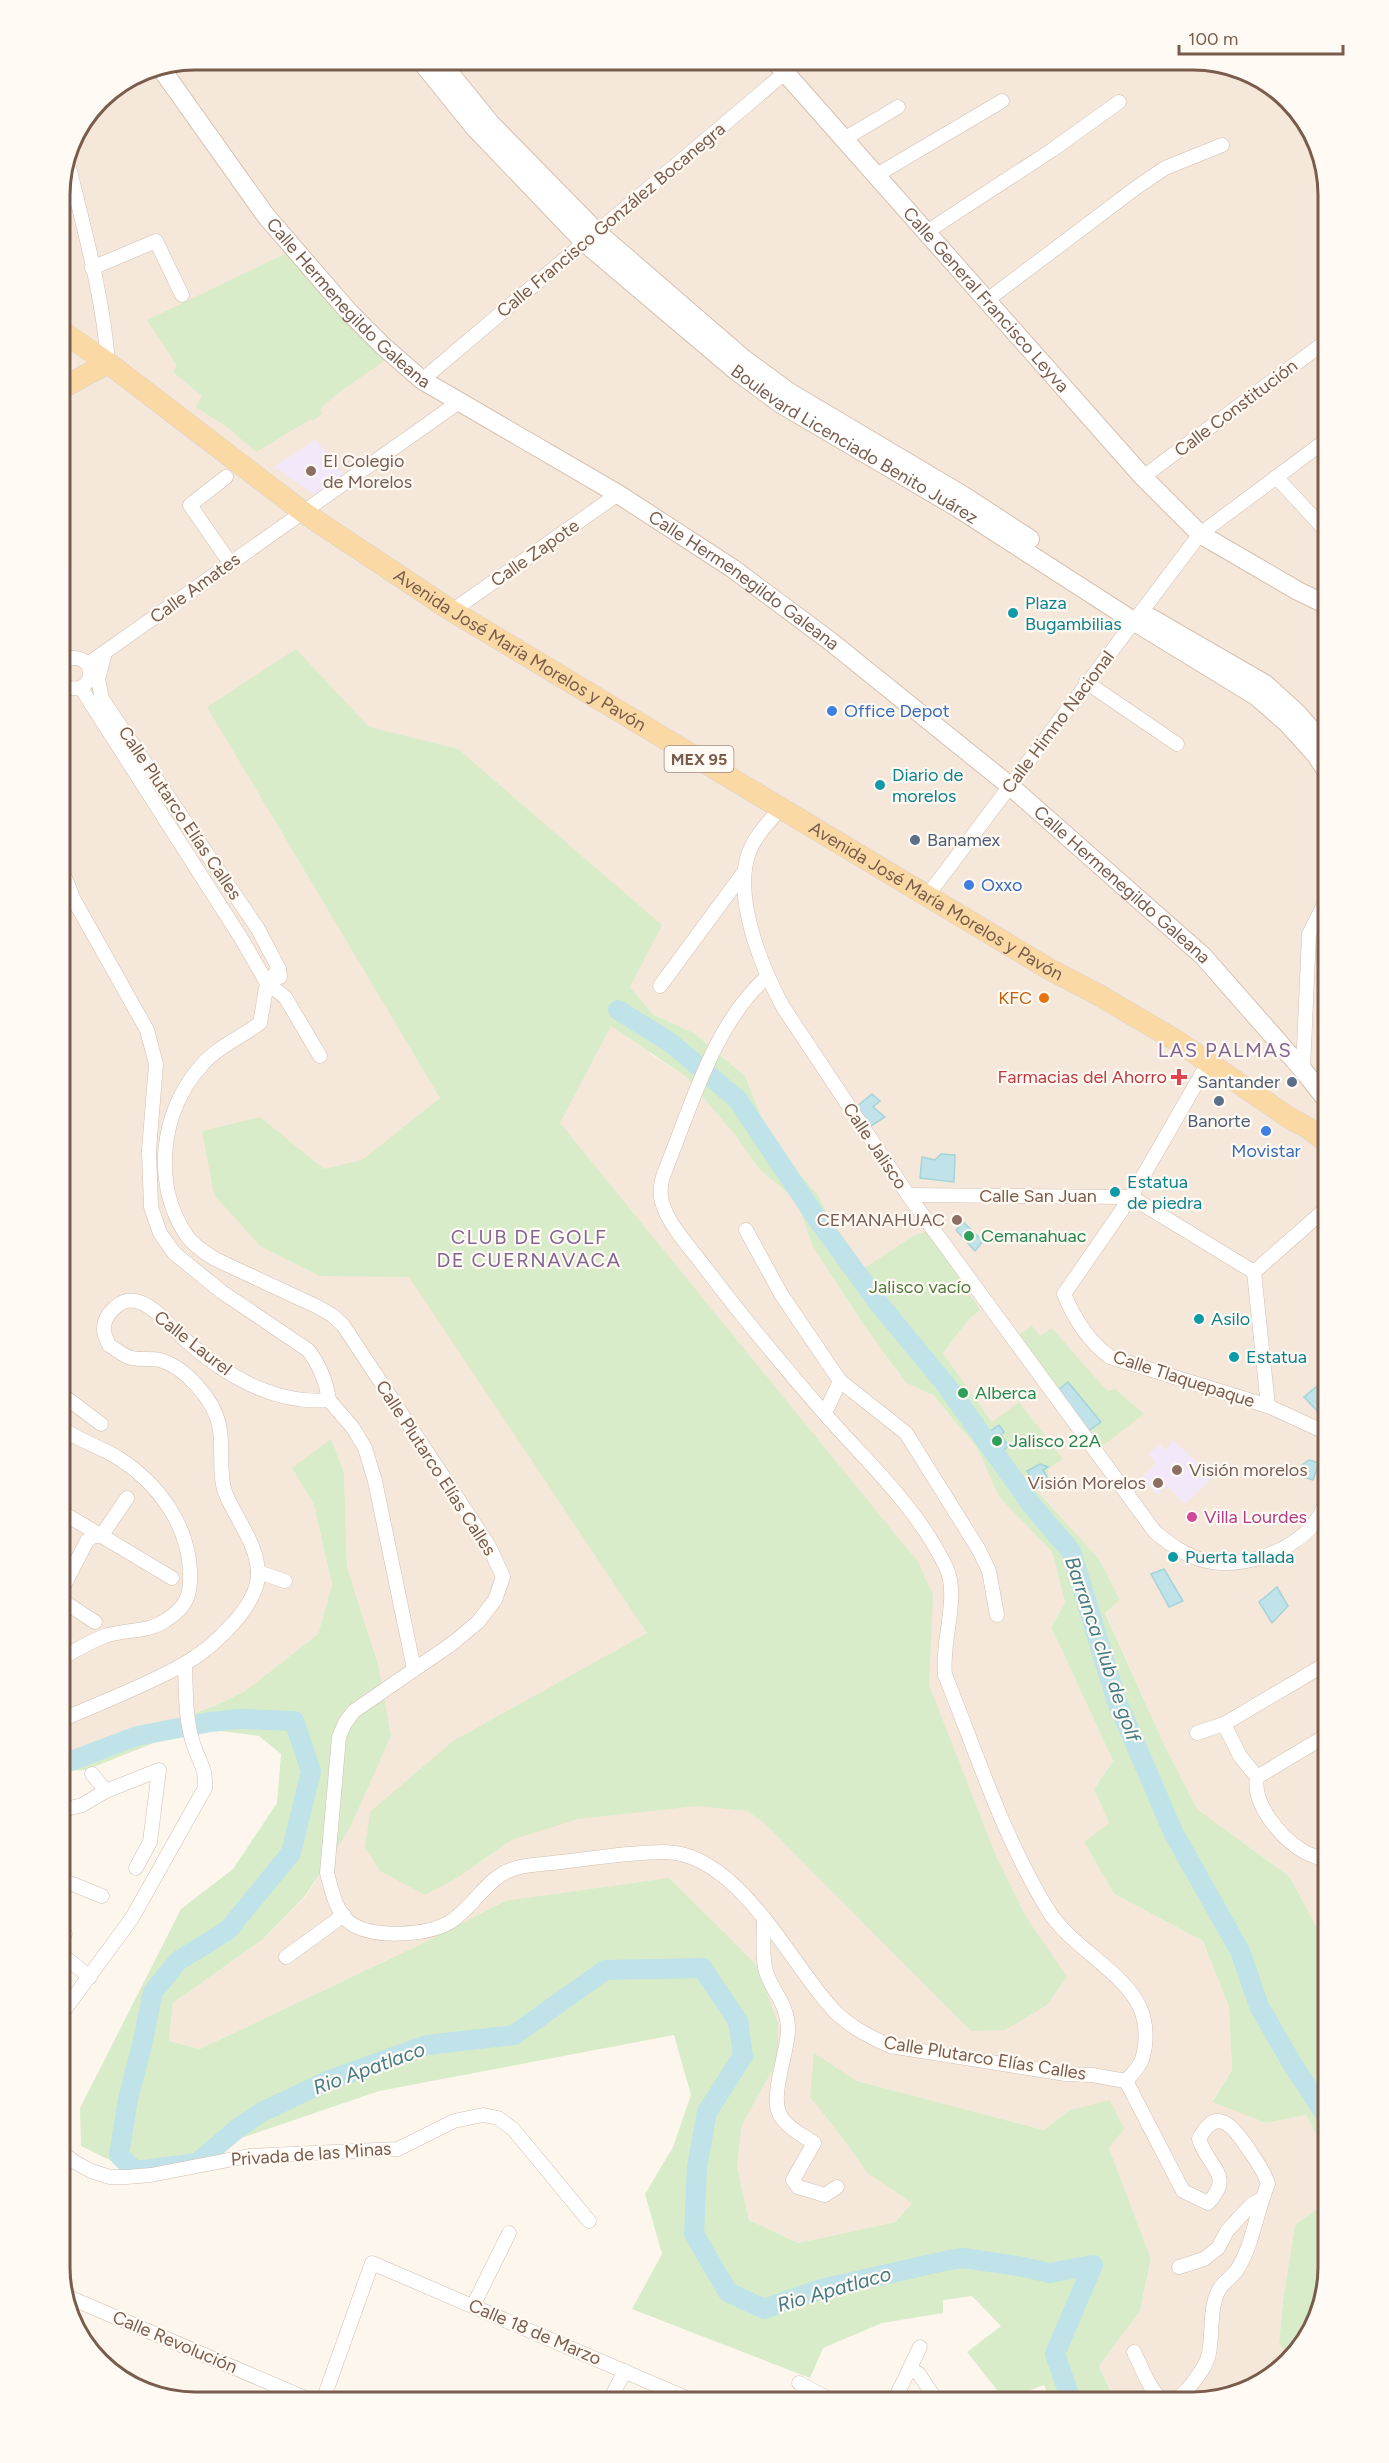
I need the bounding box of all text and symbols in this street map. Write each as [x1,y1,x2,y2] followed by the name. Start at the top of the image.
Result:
[1179,18,1342,56] scale bar
[1188,28,1238,50] text: 100 m
[492,118,730,322] street label: Calle Francisco González Bocanegra
[898,202,1074,397] street label: Calle General Francisco Leyva
[262,213,434,393] street label: Calle Hermenegildo Galeana
[1170,355,1302,461] street label: Calle Constitución
[727,360,982,529] street label: Boulevard Licenciado Benito Juárez
[323,450,412,493] place label: El Colegio de Morelos
[304,464,318,478] marker: El Colegio de Morelos
[644,506,844,655] street label: Calle Hermenegildo Galeana
[487,514,584,591] street label: Calle Zapote
[146,548,244,628] street label: Calle Amates
[390,564,650,736] street label: Avenida José María Morelos y Pavón
[1025,592,1122,635] place label: Plaza Bugambilias
[1006,606,1020,620] marker: Plaza Bugambilias
[997,646,1119,798] street label: Calle Himno Nacional
[844,700,950,722] place label: Office Depot
[825,704,839,718] marker: Office Depot
[114,722,246,904] street label: Calle Plutarco Elías Calles
[664,746,734,772] road number: MEX 95
[892,764,963,807] place label: Diario de morelos
[873,778,887,792] marker: Diario de morelos
[1029,801,1215,968] street label: Calle Hermenegildo Galeana
[805,817,1067,985] street label: Avenida José María Morelos y Pavón
[927,829,1000,851] place label: Banamex
[908,833,922,847] marker: Banamex
[981,874,1022,896] place label: Oxxo
[962,878,976,892] marker: Oxxo
[998,987,1032,1009] place label: KFC
[1037,991,1051,1005] marker: KFC
[1158,1038,1292,1062] district label: LAS PALMAS
[998,1066,1167,1088] place label: Farmacias del Ahorro
[1172,1070,1186,1084] marker: Farmacias del Ahorro
[1197,1071,1280,1093] place label: Santander
[1285,1075,1299,1089] marker: Santander
[1212,1094,1226,1108] marker: Banorte
[838,1099,912,1193] street label: Calle Jalisco
[1187,1110,1251,1132] place label: Banorte
[1259,1124,1273,1138] marker: Movistar
[1231,1140,1301,1162] place label: Movistar
[1127,1171,1202,1214] place label: Estatua de piedra
[979,1185,1097,1207] street label: Calle San Juan
[1108,1185,1122,1199] marker: Estatua de piedra
[817,1209,945,1231] place label: CEMANAHUAC
[950,1213,964,1227] marker: CEMANAHUAC
[436,1225,622,1272] district label: CLUB DE GOLF DE CUERNAVACA
[981,1225,1087,1247] place label: Cemanahuac
[962,1229,976,1243] marker: Cemanahuac
[869,1276,971,1298] park label: Jalisco vacío
[150,1306,236,1380] street label: Calle Laurel
[1211,1308,1250,1330] place label: Asilo
[1192,1312,1206,1326] marker: Asilo
[1110,1346,1258,1412] street label: Calle Tlaquepaque
[1246,1346,1307,1368] place label: Estatua
[1227,1350,1241,1364] marker: Estatua
[371,1376,501,1560] street label: Calle Plutarco Elías Calles
[975,1382,1037,1404] place label: Alberca
[956,1386,970,1400] marker: Alberca
[1009,1430,1101,1452] place label: Jalisco 22A
[990,1434,1004,1448] marker: Jalisco 22A
[1189,1459,1308,1481] place label: Visión morelos
[1170,1463,1184,1477] marker: Visión morelos
[1027,1472,1146,1494] place label: Visión Morelos
[1151,1476,1165,1490] marker: Visión Morelos
[1204,1506,1307,1528] place label: Villa Lourdes
[1185,1510,1199,1524] marker: Villa Lourdes
[1185,1546,1294,1568] place label: Puerta tallada
[1166,1550,1180,1564] marker: Puerta tallada
[1060,1553,1146,1746] water label: Barranca club de golf
[882,2031,1088,2085] street label: Calle Plutarco Elías Calles
[310,2037,429,2099] water label: Rio Apatlaco
[230,2137,392,2171] street label: Privada de las Minas
[774,2261,894,2317] water label: Rio Apatlaco
[465,2294,605,2370] street label: Calle 18 de Marzo
[109,2306,241,2378] street label: Calle Revolución

